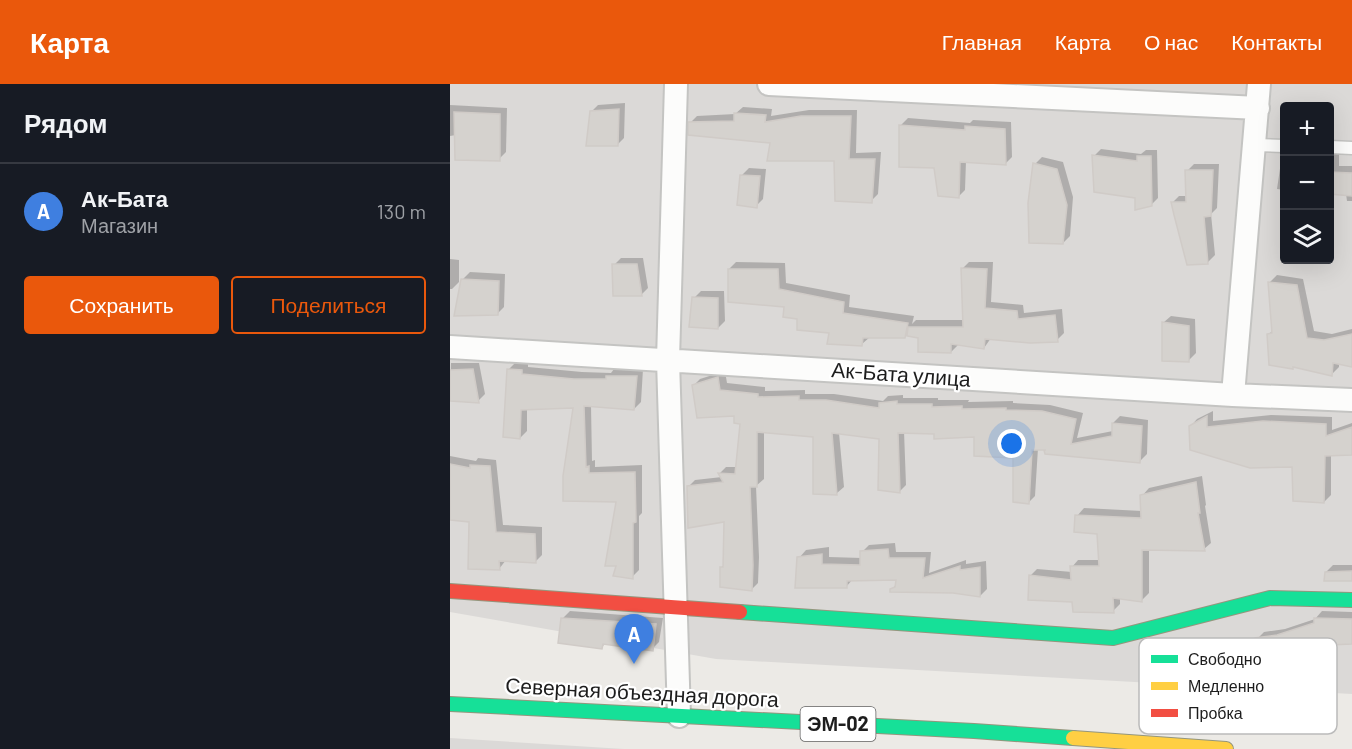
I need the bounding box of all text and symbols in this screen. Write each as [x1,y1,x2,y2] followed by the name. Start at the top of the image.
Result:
[30,25,109,59] text: Карта
[942,29,1022,54] text: Главная
[1055,29,1111,54] text: Карта
[1144,29,1198,54] text: О нас
[1231,29,1322,54] text: Контакты
[1280,102,1334,264] map controls
[1280,102,1334,156] button: +
[24,107,107,138] text: Рядом
[1280,156,1334,210] button: −
[81,185,168,211] text: Ак-Бата
[37,199,50,223] text: A
[377,199,426,223] text: 130 m
[1280,210,1334,264] button: layers
[81,213,158,237] text: Магазин
[24,276,219,334] button: Сохранить
[231,276,426,334] button: Поделиться
[831,356,972,391] street label: Ак-Бата улица
[997,429,1026,458] your location
[614,614,654,664] pin: A
[1139,638,1337,734] legend
[1188,649,1262,668] text: Свободно
[505,672,780,711] street label: Северная объездная дорога
[1188,676,1264,695] text: Медленно
[1188,703,1243,722] text: Пробка
[800,707,876,741] road number: ЭМ-02

